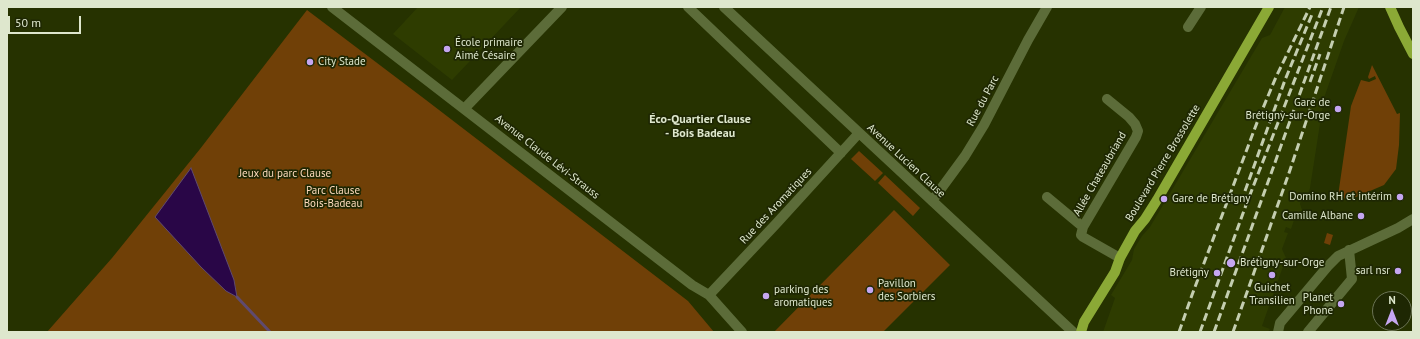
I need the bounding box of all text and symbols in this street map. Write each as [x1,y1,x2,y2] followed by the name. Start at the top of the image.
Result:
[10,8,83,34] scale bar
[15,15,41,30] text: 50 m
[455,36,523,62] place label: École primaire Aimé Césaire
[442,44,452,54] marker: École primaire Aimé Césaire
[318,55,366,69] place label: City Stade
[305,57,315,67] marker: City Stade
[964,73,1002,129] street label: Rue du Parc
[1246,96,1330,122] place label: Gare de Brétigny-sur-Orge
[1123,102,1203,224] street label: Boulevard Pierre Brossolette
[1333,104,1343,114] marker: Gare de Brétigny-sur-Orge
[492,112,602,202] street label: Avenue Claude Lévi-Strauss
[649,113,751,141] district label: Éco-Quartier Clause - Bois Badeau
[864,121,948,201] street label: Avenue Lucien Clause
[1070,129,1130,219] street label: Allée Chateaubriand
[737,165,815,247] street label: Rue des Aromatiques
[239,167,331,181] park label: Jeux du parc Clause
[304,184,362,210] park label: Parc Clause Bois-Badeau
[1289,190,1392,204] place label: Domino RH et intérim
[1172,192,1250,206] place label: Gare de Brétigny
[1395,192,1405,202] marker: Domino RH et intérim
[1159,194,1169,204] marker: Gare de Brétigny
[1282,209,1353,223] place label: Camille Albane
[1356,211,1366,221] marker: Camille Albane
[1240,256,1324,270] place label: Brétigny-sur-Orge
[1225,257,1237,269] marker: Brétigny-sur-Orge
[1356,264,1390,278] place label: sarl nsr
[1170,266,1209,280] place label: Brétigny
[1393,266,1403,276] marker: sarl nsr
[1212,268,1222,278] marker: Brétigny
[1267,270,1277,280] marker: Guichet Transilien
[878,277,935,303] place label: Pavillon des Sorbiers
[1249,281,1295,307] place label: Guichet Transilien
[774,283,832,309] place label: parking des aromatiques
[865,285,875,295] marker: Pavillon des Sorbiers
[761,291,771,301] marker: parking des aromatiques
[1303,291,1333,317] place label: Planet Phone
[1372,291,1412,331] north arrow
[1388,293,1396,307] text: N
[1336,299,1346,309] marker: Planet Phone

